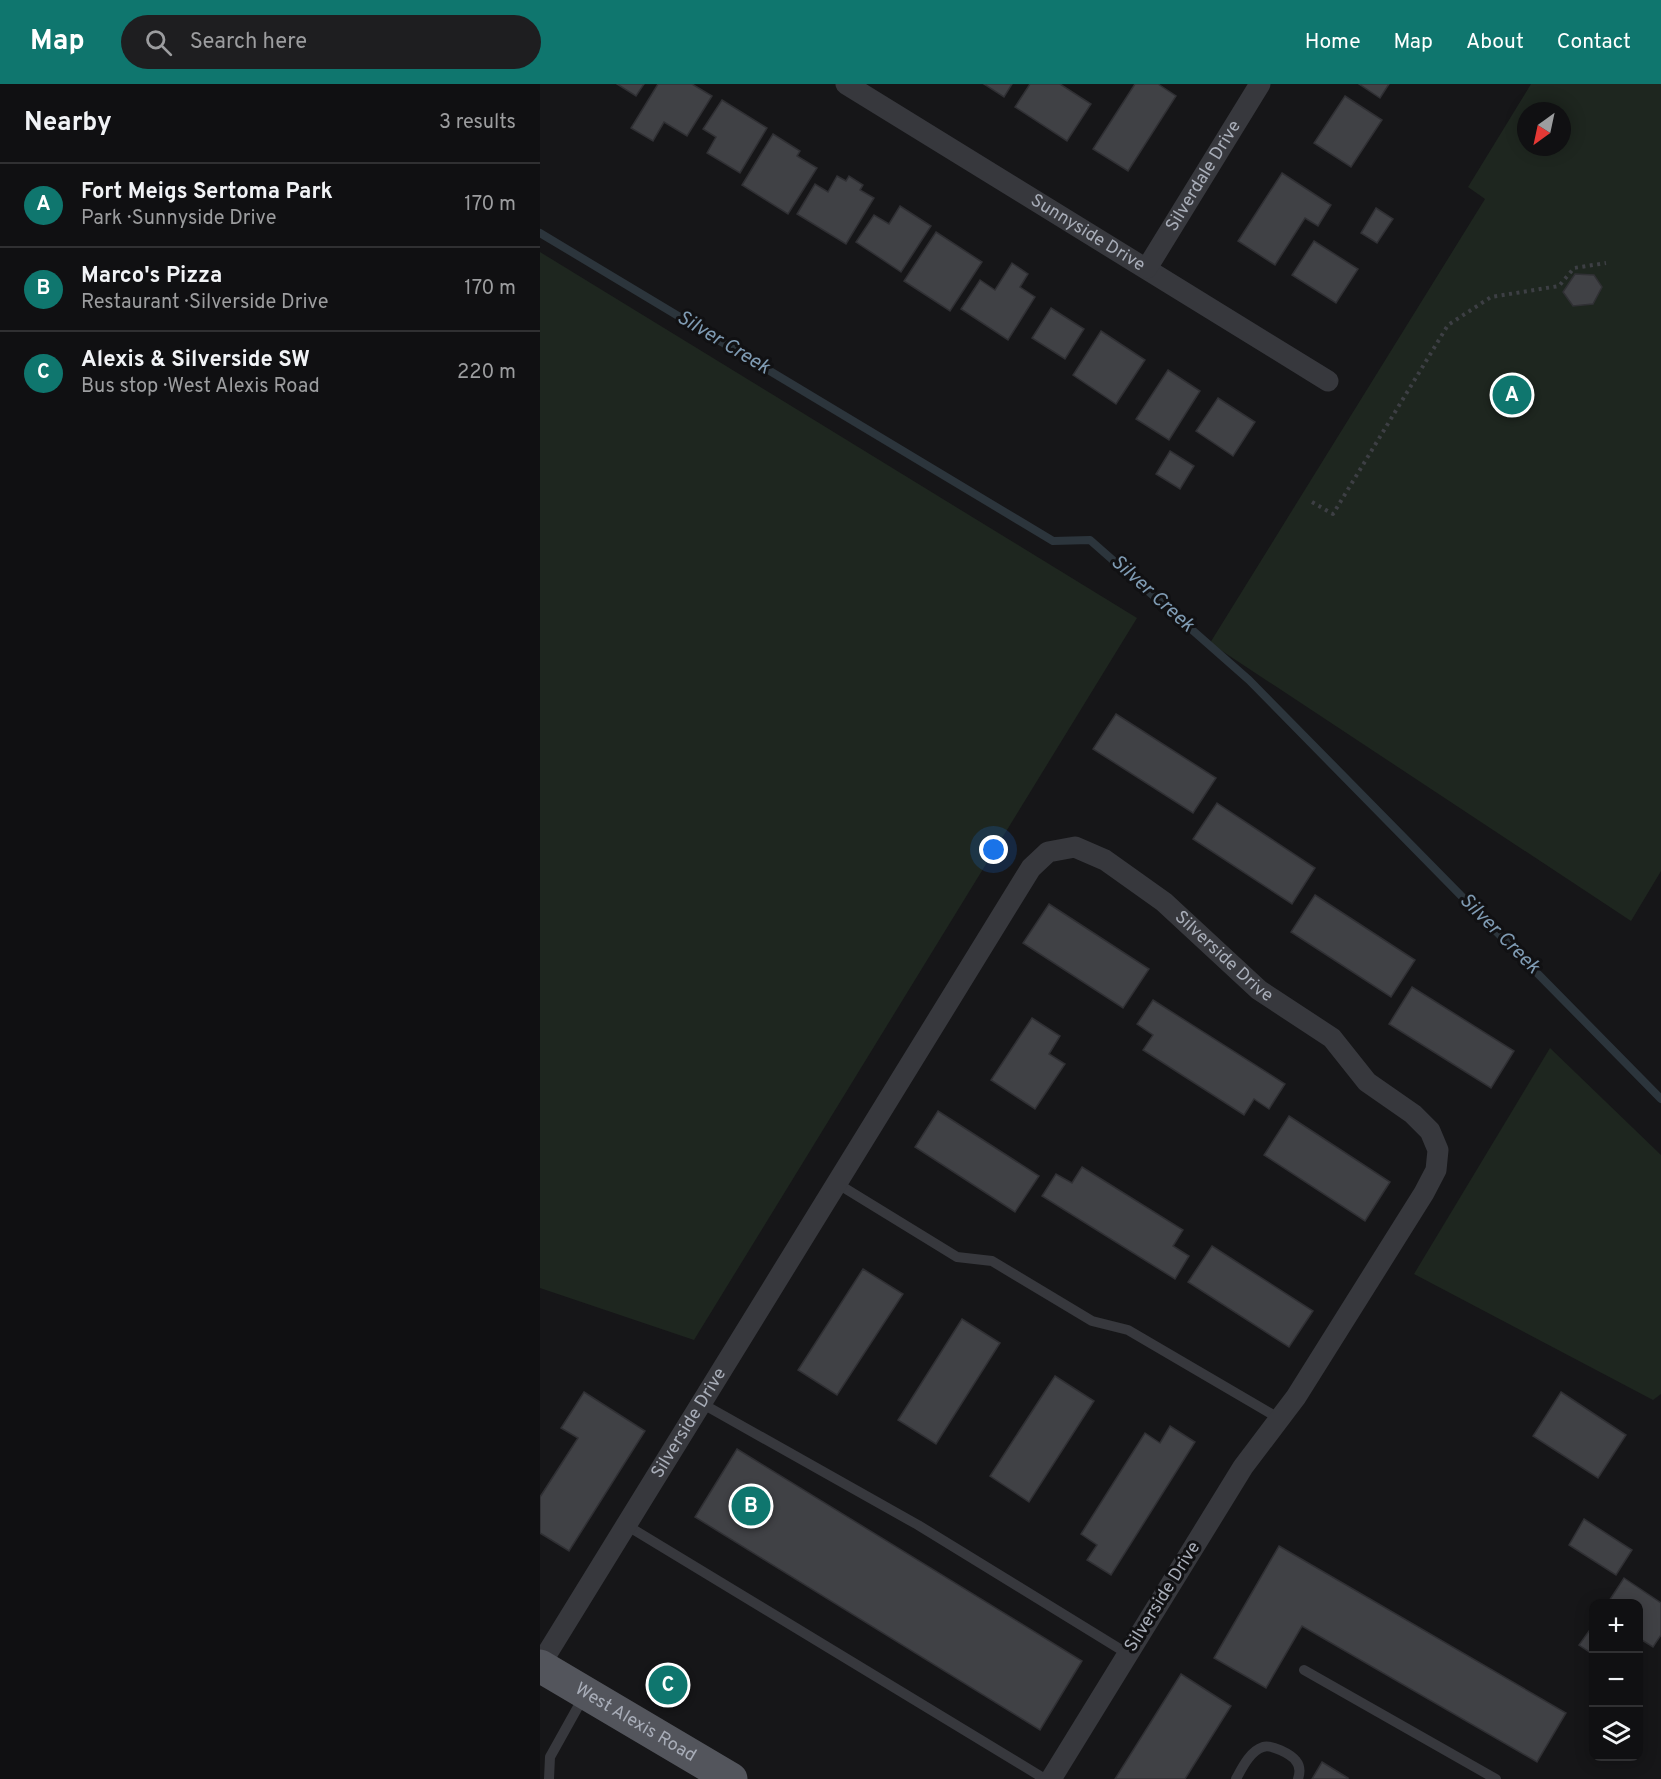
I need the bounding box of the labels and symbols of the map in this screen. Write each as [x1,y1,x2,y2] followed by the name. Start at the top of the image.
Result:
[1517,102,1571,156] north arrow
[1161,116,1246,236] street label: Silverdale Drive
[1026,189,1149,277] street label: Sunnyside Drive
[672,305,775,381] water label: Silver Creek
[1492,372,1532,418] pin: A
[1105,550,1200,639] water label: Silver Creek
[979,835,1008,864] your location
[1453,888,1546,981] water label: Silver Creek
[1169,906,1277,1007] street label: Silverside Drive
[646,1364,732,1483] street label: Silverside Drive
[732,1484,770,1528] pin: B
[1120,1538,1206,1656] street label: Silverside Drive
[648,1662,688,1708] pin: C
[571,1678,700,1767] street label: West Alexis Road

